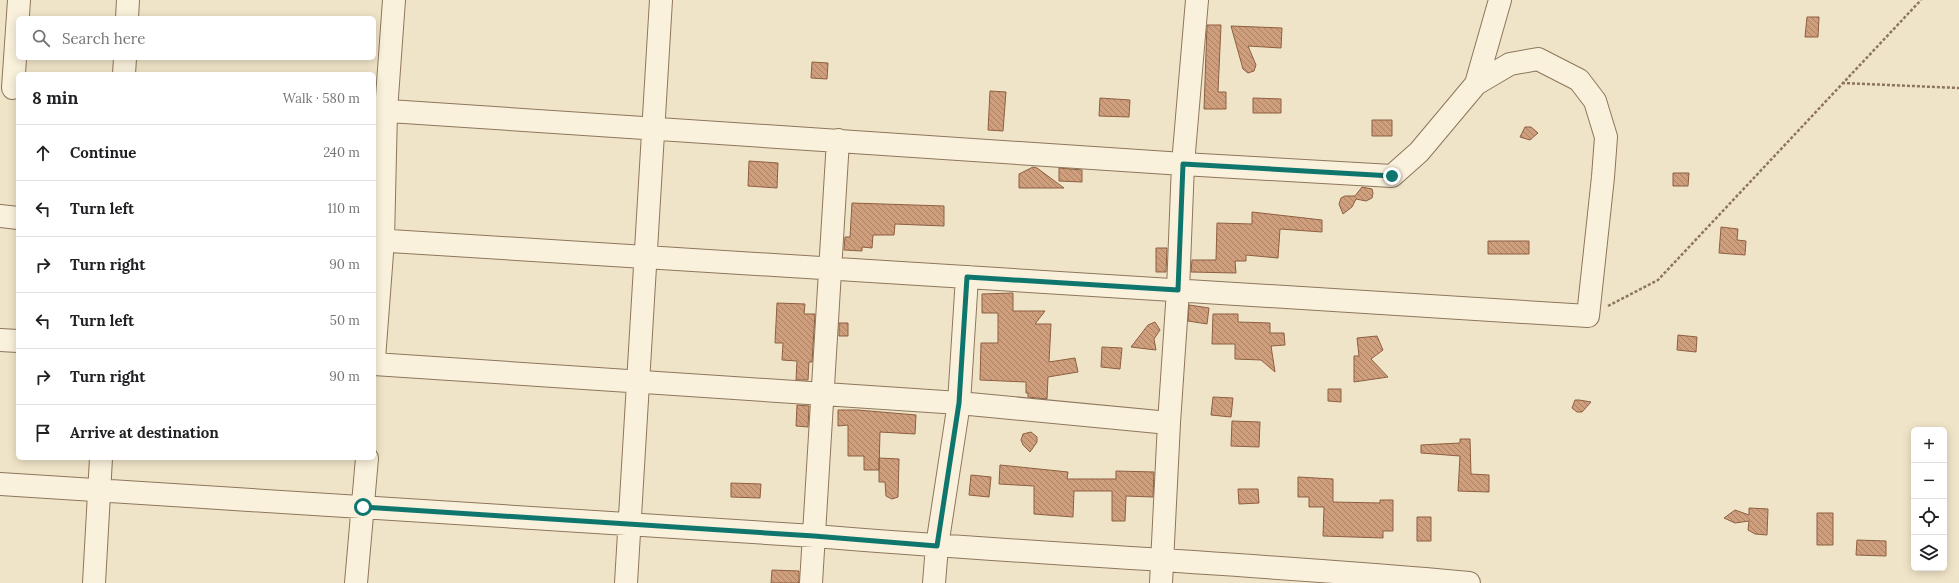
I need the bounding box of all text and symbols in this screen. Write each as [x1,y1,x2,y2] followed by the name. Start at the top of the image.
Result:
[16,16,376,60] search box
[30,27,52,49] icon: search
[62,29,145,48] text: Search here
[32,87,78,109] text: 8 min
[283,90,360,107] text: Walk · 580 m
[32,142,54,164] icon: ahead
[70,143,136,162] text: Continue
[323,144,360,161] text: 240 m
[1383,167,1401,185] route end
[32,198,54,220] icon: left
[70,199,134,218] text: Turn left
[327,200,360,217] text: 110 m
[32,254,54,276] icon: right
[70,255,146,274] text: Turn right
[329,256,360,273] text: 90 m
[32,310,54,332] icon: left
[70,311,134,330] text: Turn left
[330,312,360,329] text: 50 m
[32,366,54,388] icon: right
[70,367,146,386] text: Turn right
[329,368,360,385] text: 90 m
[32,422,54,444] icon: arrive
[70,423,219,442] text: Arrive at destination
[1911,427,1947,571] map controls
[1911,427,1947,463] button: +
[1911,463,1947,499] button: −
[354,498,372,516] route start
[1911,499,1947,535] button: locate
[1911,535,1947,571] button: layers

